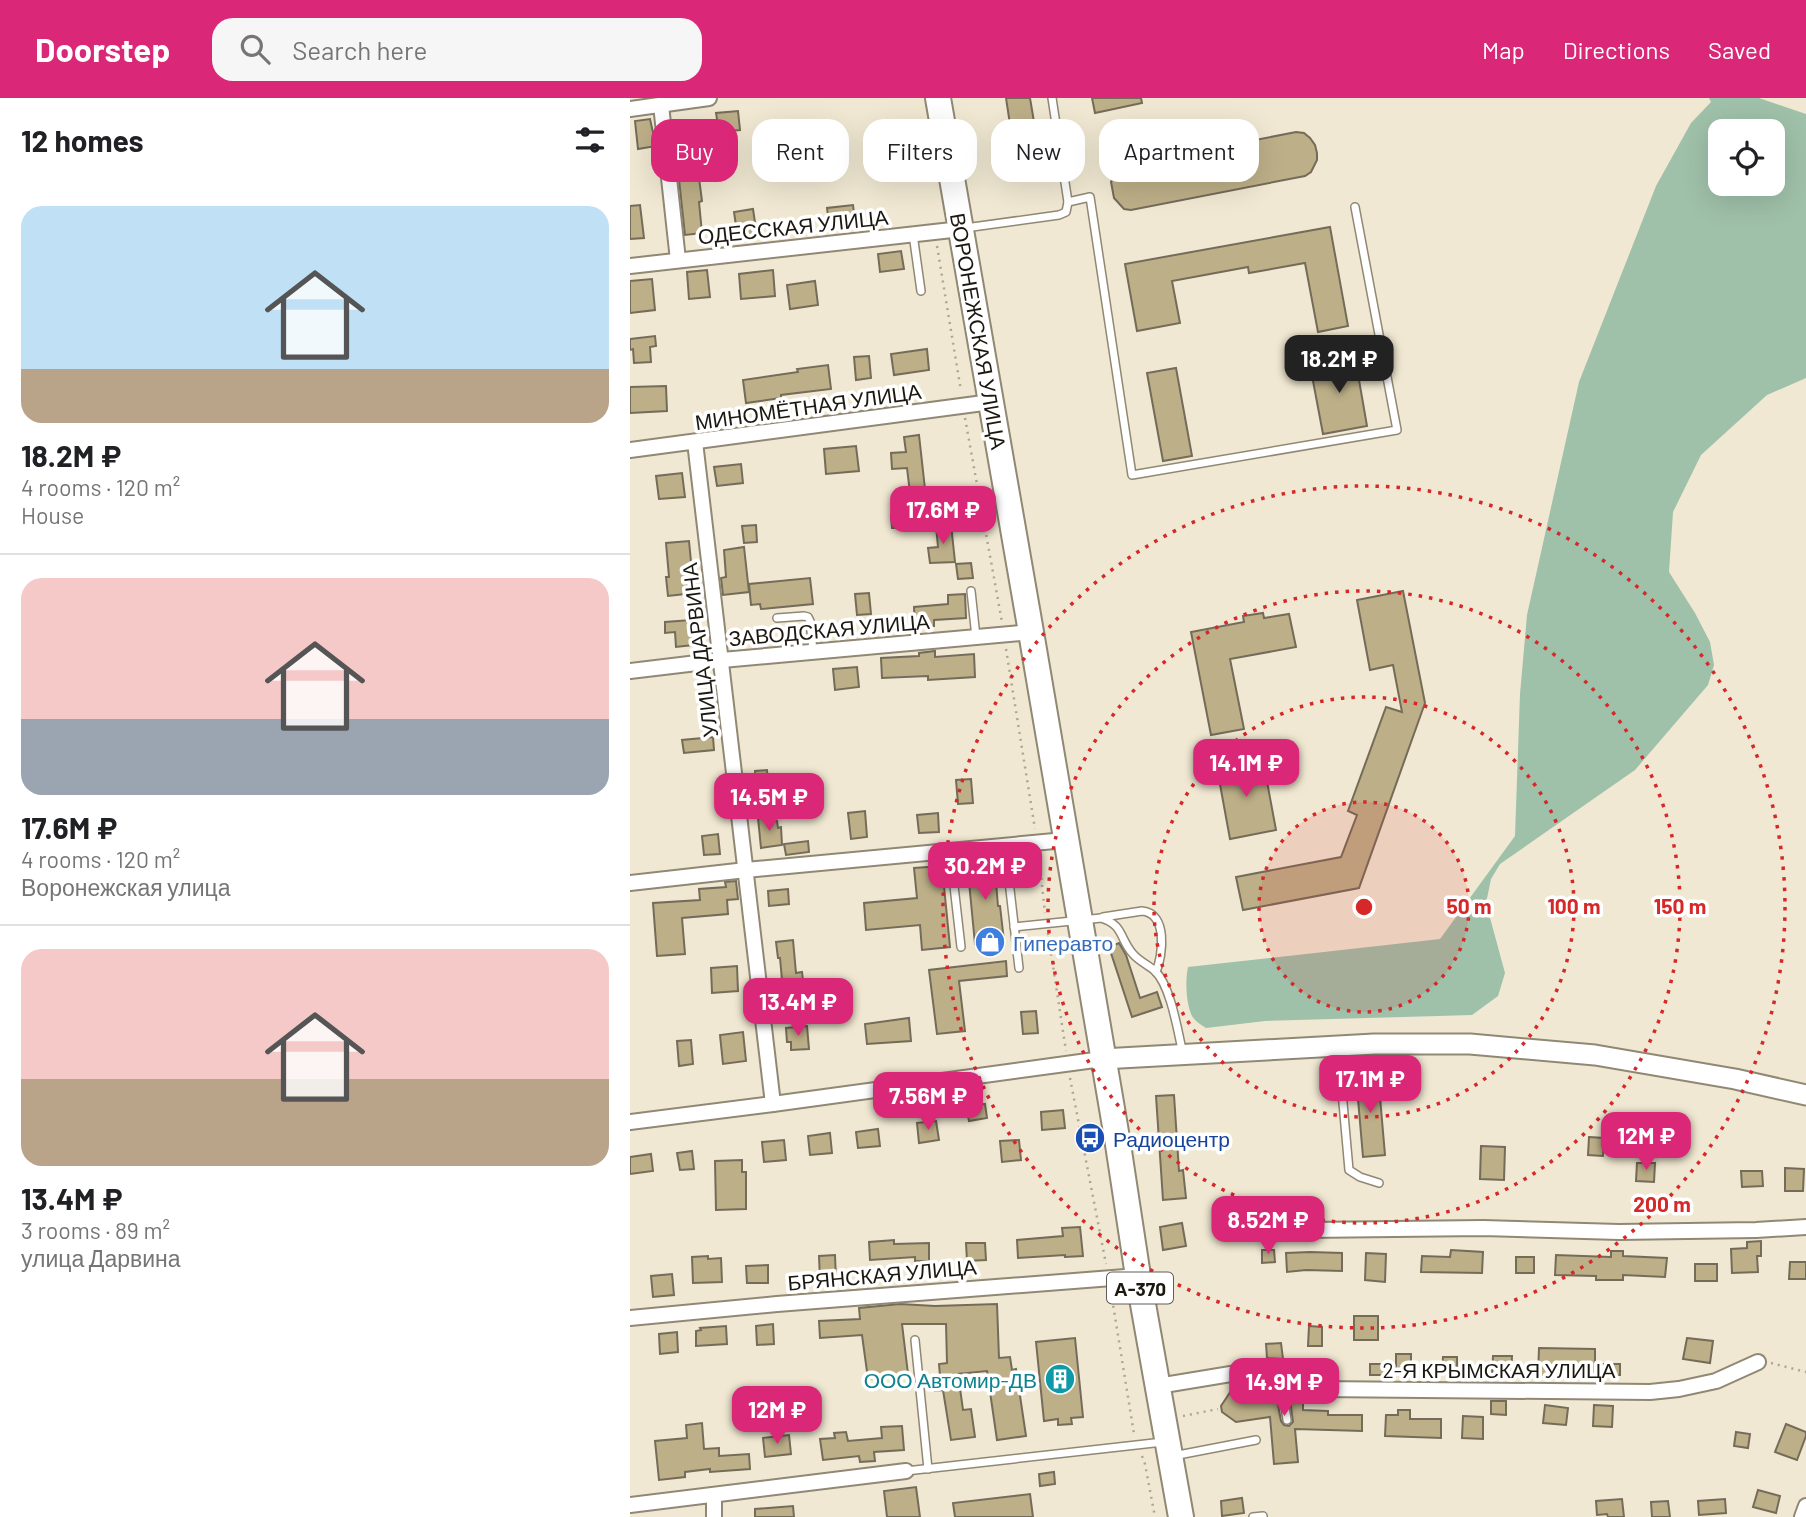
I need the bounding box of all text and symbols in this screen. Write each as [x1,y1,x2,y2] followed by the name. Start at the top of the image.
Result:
[212,18,702,81] search box
[35,29,170,69] text: Doorstep
[236,30,274,68] icon: search
[292,34,427,65] text: Search here
[1482,35,1525,64] text: Map
[1563,35,1670,64] text: Directions
[1708,35,1771,64] text: Saved
[651,119,738,182] chip: Buy
[752,119,849,182] chip: Rent
[863,119,977,182] chip: Filters
[991,119,1085,182] chip: New
[1099,119,1259,182] chip: Apartment
[1708,119,1785,196] map controls
[1708,119,1785,196] button: locate
[571,121,609,159] icon: filters
[21,122,144,158] text: 12 homes
[697,204,889,248] street label: ОДЕССКАЯ УЛИЦА
[946,211,1012,451] street label: ВОРОНЕЖСКАЯ УЛИЦА
[252,252,378,378] icon: home
[1274,336,1404,395] pin: 18.2M ₽
[1301,344,1377,372] text: 18.2M ₽
[693,378,923,434] street label: МИНОМЁТНАЯ УЛИЦА
[21,437,121,473] text: 18.2M ₽
[21,473,180,501] text: 4 rooms · 120 m²
[878,486,1008,546] pin: 17.6M ₽
[906,495,980,523] text: 17.6M ₽
[21,501,84,529] text: House
[676,561,722,739] street label: УЛИЦА ДАРВИНА
[727,608,931,650] street label: ЗАВОДСКАЯ УЛИЦА
[252,623,378,749] icon: home
[1181,740,1311,799] pin: 14.1M ₽
[1209,748,1283,776] text: 14.1M ₽
[704,774,834,833] pin: 14.5M ₽
[730,782,808,810] text: 14.5M ₽
[21,809,117,845] text: 17.6M ₽
[920,842,1050,902] pin: 30.2M ₽
[21,845,180,873] text: 4 rooms · 120 m²
[944,851,1026,879] text: 30.2M ₽
[21,873,230,901] text: Воронежская улица
[1446,893,1492,918] text: 50 m
[1547,893,1601,918] text: 100 m
[1654,893,1706,918] text: 150 m
[1352,895,1376,919] centre of rings
[973,925,1007,959] shop icon: Гиперавто
[1013,930,1113,955] place label: Гиперавто
[733,978,863,1038] pin: 13.4M ₽
[759,987,837,1015] text: 13.4M ₽
[252,994,378,1120] icon: home
[1305,1056,1435,1115] pin: 17.1M ₽
[1335,1064,1405,1092] text: 17.1M ₽
[863,1072,993,1132] pin: 7.56M ₽
[889,1081,967,1109] text: 7.56M ₽
[1597,1112,1695,1172] pin: 12M ₽
[1073,1121,1107,1155] bus stop icon: Радиоцентр
[1617,1121,1675,1149] text: 12M ₽
[1113,1126,1230,1151] place label: Радиоцентр
[21,1180,123,1216] text: 13.4M ₽
[1633,1191,1691,1216] text: 200 m
[1203,1196,1333,1256] pin: 8.52M ₽
[1227,1205,1309,1233] text: 8.52M ₽
[21,1216,170,1244] text: 3 rooms · 89 m²
[21,1244,181,1272] text: улица Дарвина
[787,1253,977,1295] street label: БРЯНСКАЯ УЛИЦА
[1107,1272,1173,1304] road number: А-370
[1382,1357,1616,1382] street label: 2-Я КРЫМСКАЯ УЛИЦА
[1219,1358,1349,1418] pin: 14.9M ₽
[1043,1362,1077,1396] building icon: ООО Автомир-ДВ
[864,1367,1037,1392] place label: ООО Автомир-ДВ
[1245,1367,1323,1395] text: 14.9M ₽
[728,1386,826,1446] pin: 12M ₽
[748,1395,806,1423] text: 12M ₽

